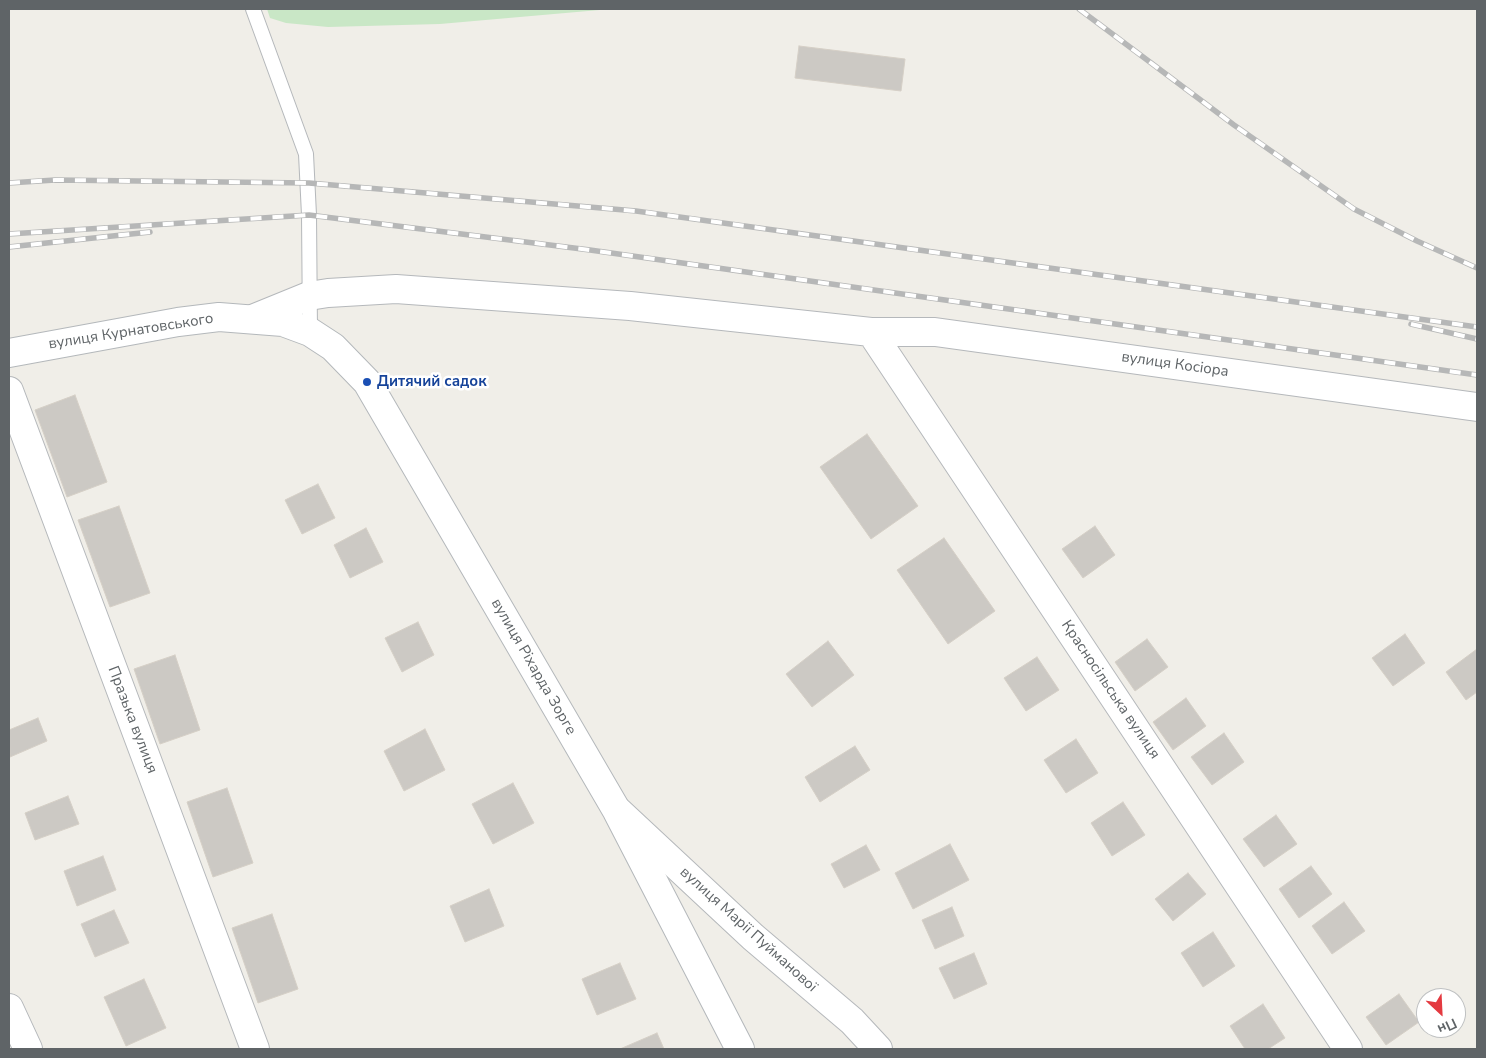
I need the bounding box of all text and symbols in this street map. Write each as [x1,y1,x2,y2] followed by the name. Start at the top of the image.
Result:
[47,310,215,354] street label: вулиця Курнатовського
[1120,349,1230,381] street label: вулиця Косіора
[377,373,487,391] place label: Дитячий садок
[361,376,373,388] marker: Дитячий садок
[487,596,579,738] street label: вулиця Ріхарда Зорге
[1057,617,1163,763] street label: Красносільська вулиця
[103,664,161,776] street label: Празька вулиця
[676,864,820,996] street label: вулиця Марії Пуйманової
[1416,988,1466,1038] north arrow
[1434,1013,1460,1039] text: Пн

